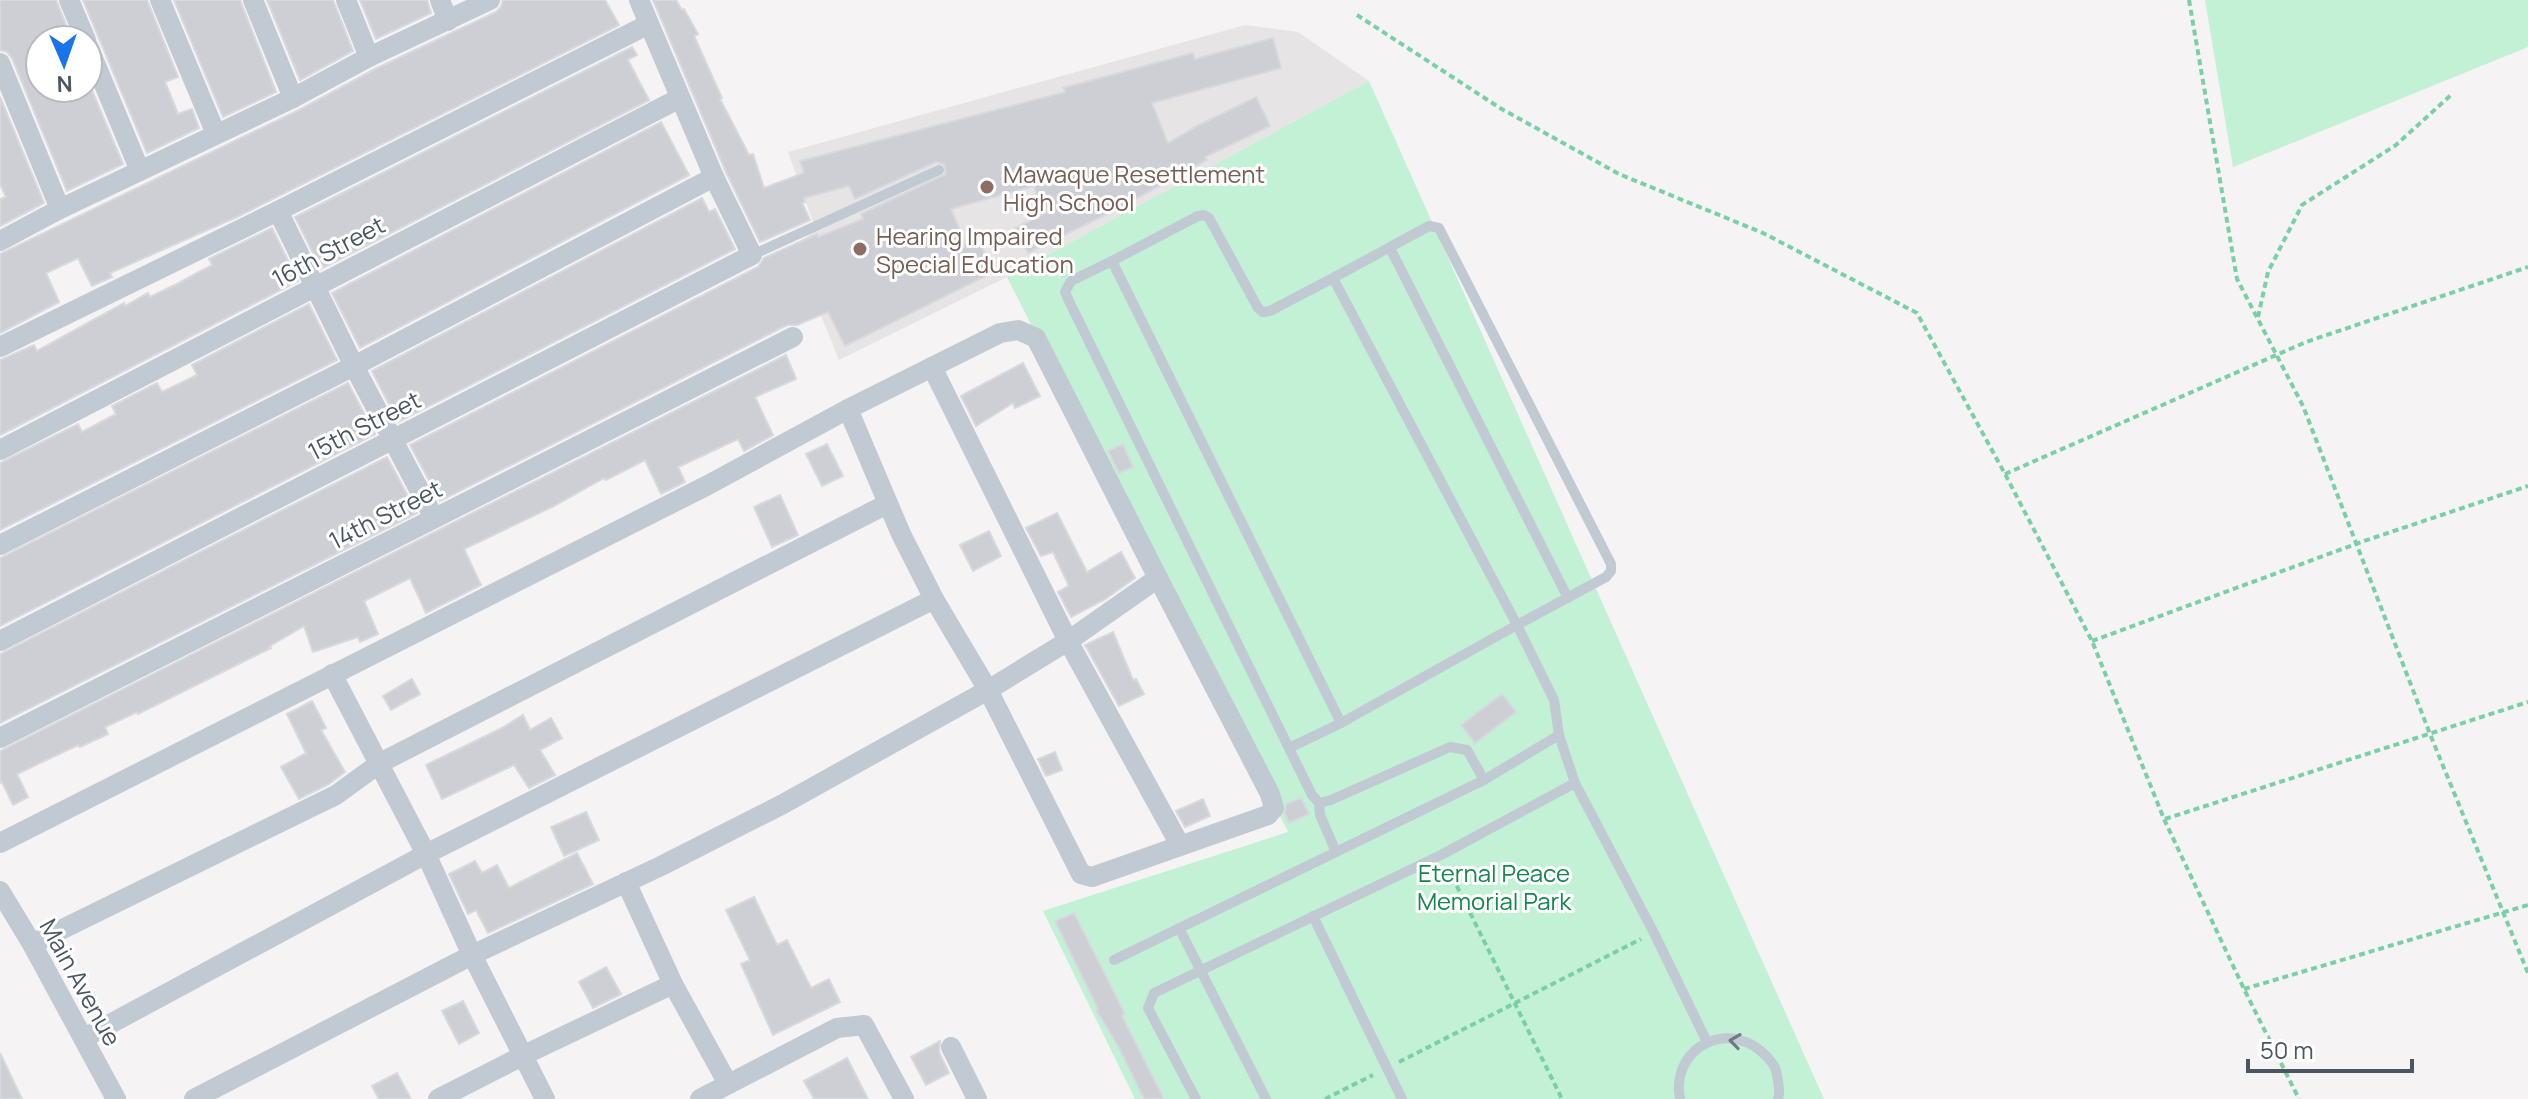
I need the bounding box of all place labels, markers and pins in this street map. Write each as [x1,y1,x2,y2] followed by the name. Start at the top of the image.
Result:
[1003,157,1265,218] place label: Mawaque Resettlement High School
[978,178,996,196] marker: Mawaque Resettlement High School
[876,219,1074,280] place label: Hearing Impaired Special Education
[851,240,869,258] marker: Hearing Impaired Special Education

